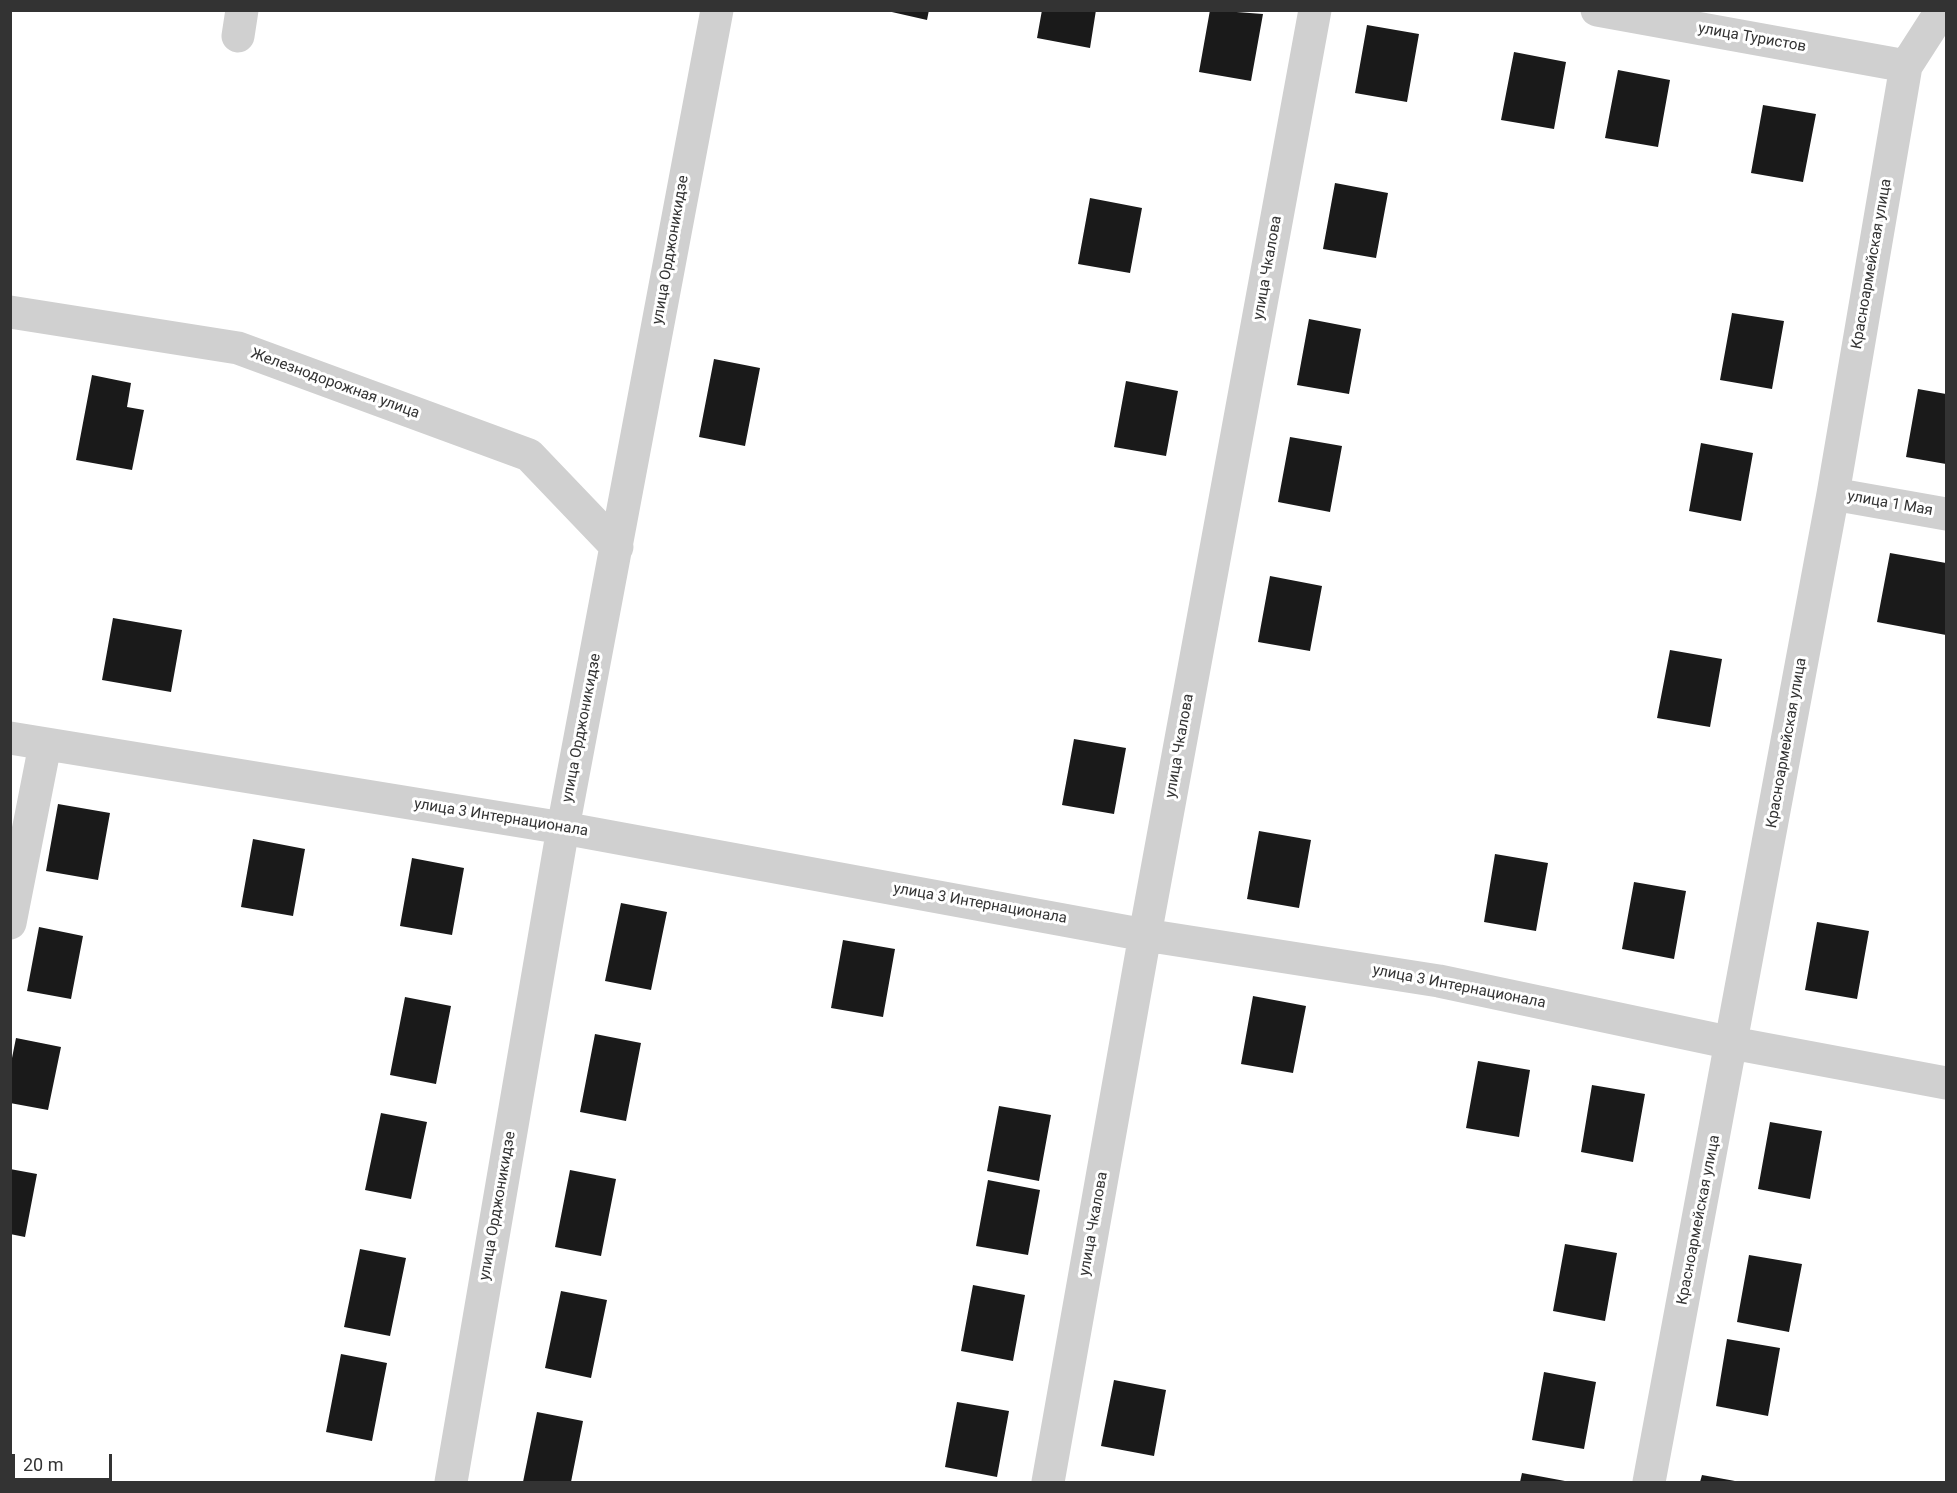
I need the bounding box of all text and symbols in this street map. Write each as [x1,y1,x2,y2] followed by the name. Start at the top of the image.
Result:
[1697,20,1807,56] street label: улица Туристов
[649,174,693,326] street label: улица Орджоникидзе
[1848,177,1896,351] street label: Красноармейская улица
[1250,215,1286,321] street label: улица Чкалова
[248,345,422,423] street label: Железнодорожная улица
[1846,488,1934,520] street label: улица 1 Мая
[559,652,605,804] street label: улица Орджоникидзе
[1763,656,1811,830] street label: Красноармейская улица
[1162,693,1198,799] street label: улица Чкалова
[413,795,589,841] street label: улица 3 Интернационала
[892,880,1068,928] street label: улица 3 Интернационала
[1371,961,1547,1013] street label: улица 3 Интернационала
[476,1130,520,1282] street label: улица Орджоникидзе
[1674,1134,1724,1306] street label: Красноармейская улица
[1076,1171,1112,1277] street label: улица Чкалова
[15,1442,116,1480] scale bar
[23,1454,63,1475] text: 20 m

